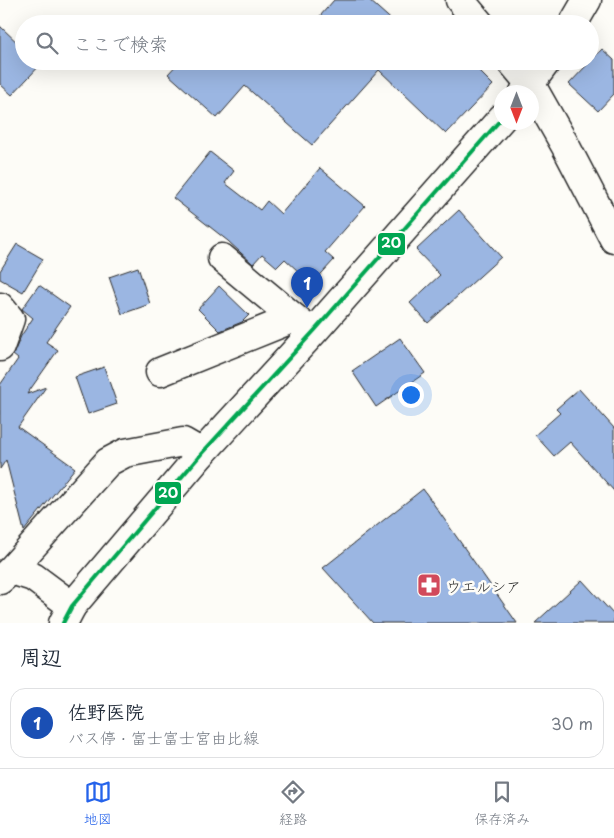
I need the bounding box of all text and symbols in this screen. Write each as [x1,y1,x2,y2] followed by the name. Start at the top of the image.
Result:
[15,15,599,70] search box
[33,29,61,57] icon: search
[73,29,168,57] text: ここで検索
[494,85,539,130] north arrow
[377,232,406,256] line badge: 20
[381,232,401,253] text: 20
[291,267,323,308] pin: 1
[398,382,424,408] your location
[154,481,182,505] line badge: 20
[158,482,178,503] text: 20
[416,572,442,598] pharmacy icon: ウエルシア
[446,574,521,597] place label: ウエルシア
[20,640,62,672] text: 周辺
[68,697,144,725] text: 佐野医院
[33,711,41,735] text: 1
[551,711,593,735] text: 30 m
[68,725,259,749] text: バス停 · 富士富士宮由比線
[84,778,112,829] tab: 地図
[279,778,307,829] tab: 経路
[474,778,530,829] tab: 保存済み

